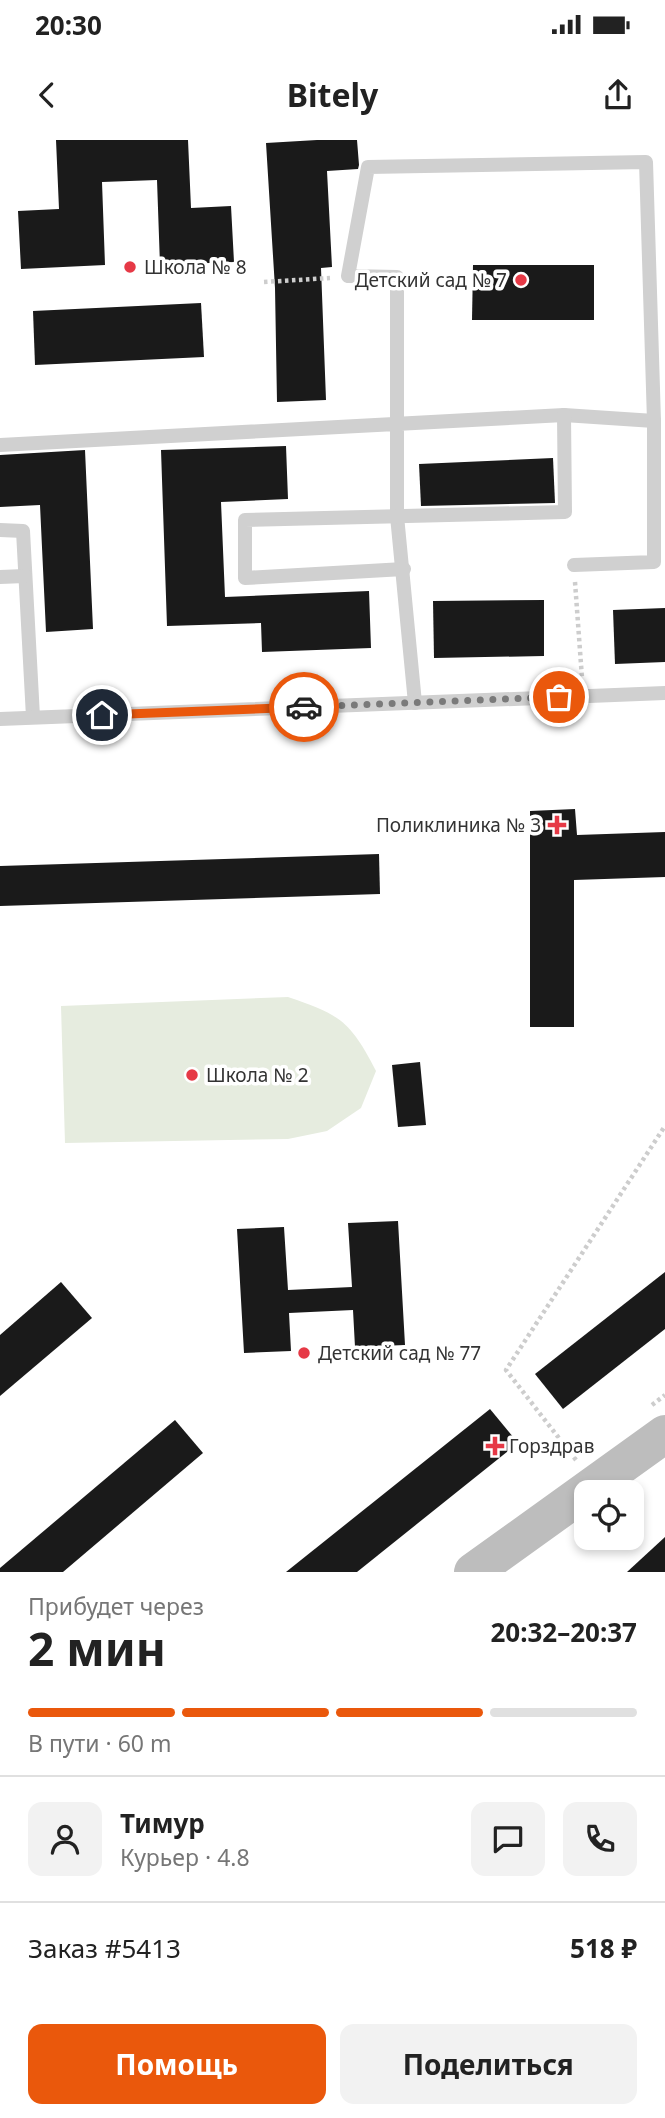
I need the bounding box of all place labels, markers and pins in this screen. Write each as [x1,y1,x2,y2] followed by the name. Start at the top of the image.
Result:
[144,254,247,280] place label: Школа № 8
[122,259,138,275] marker: Школа № 8
[355,267,507,293] place label: Детский сад № 7
[513,272,529,288] marker: Детский сад № 7
[529,667,589,727] pin
[72,685,132,745] pin
[376,812,541,838] place label: Поликлиника № 3
[547,815,567,835] marker: Поликлиника № 3
[206,1062,309,1088] place label: Школа № 2
[184,1067,200,1083] marker: Школа № 2
[318,1340,481,1366] place label: Детский сад № 77
[296,1345,312,1361] marker: Детский сад № 77
[509,1433,594,1459] place label: Горздрав
[487,1438,503,1454] marker: Горздрав

